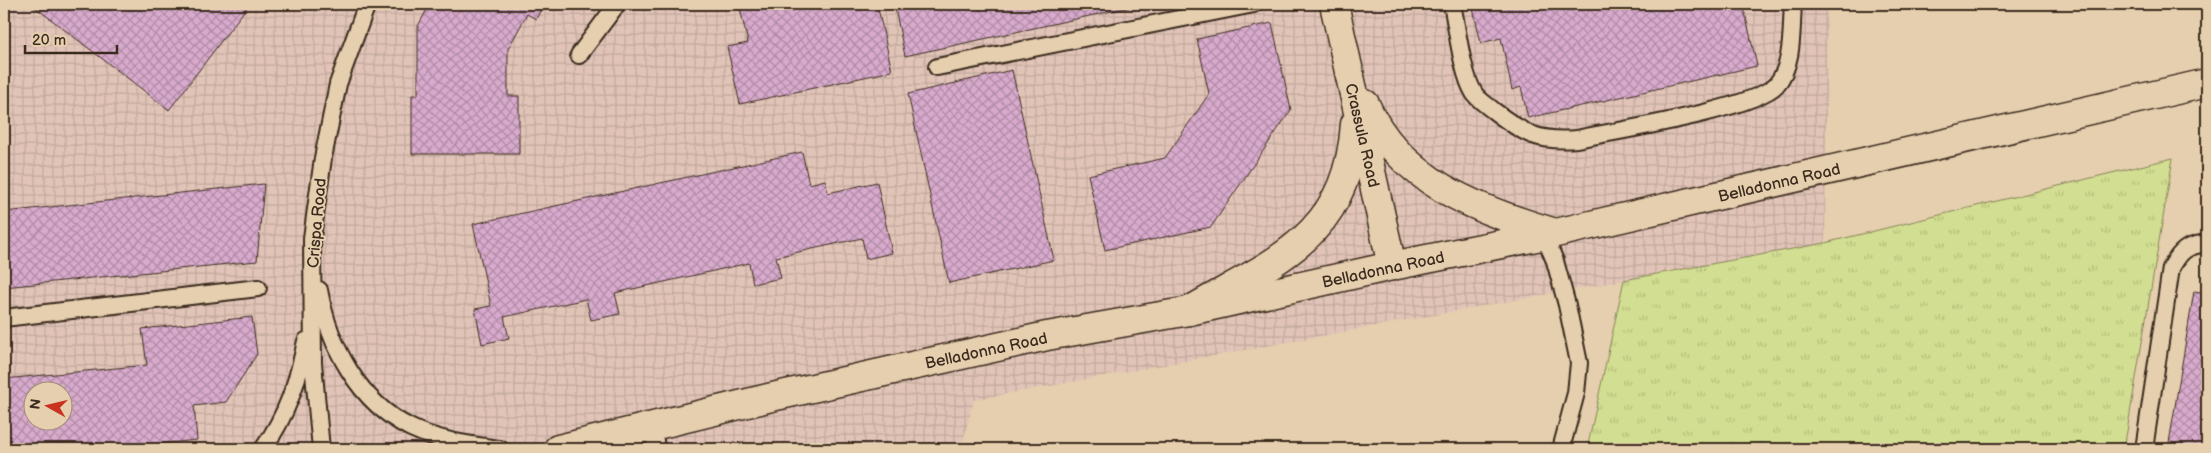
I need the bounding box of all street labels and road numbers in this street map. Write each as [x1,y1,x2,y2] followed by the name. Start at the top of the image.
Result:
[1340,81,1383,189] street label: Crassula Road
[1716,160,1842,207] street label: Belladonna Road
[304,177,331,269] street label: Crispa Road
[1320,248,1446,293] street label: Belladonna Road
[923,329,1049,374] street label: Belladonna Road

